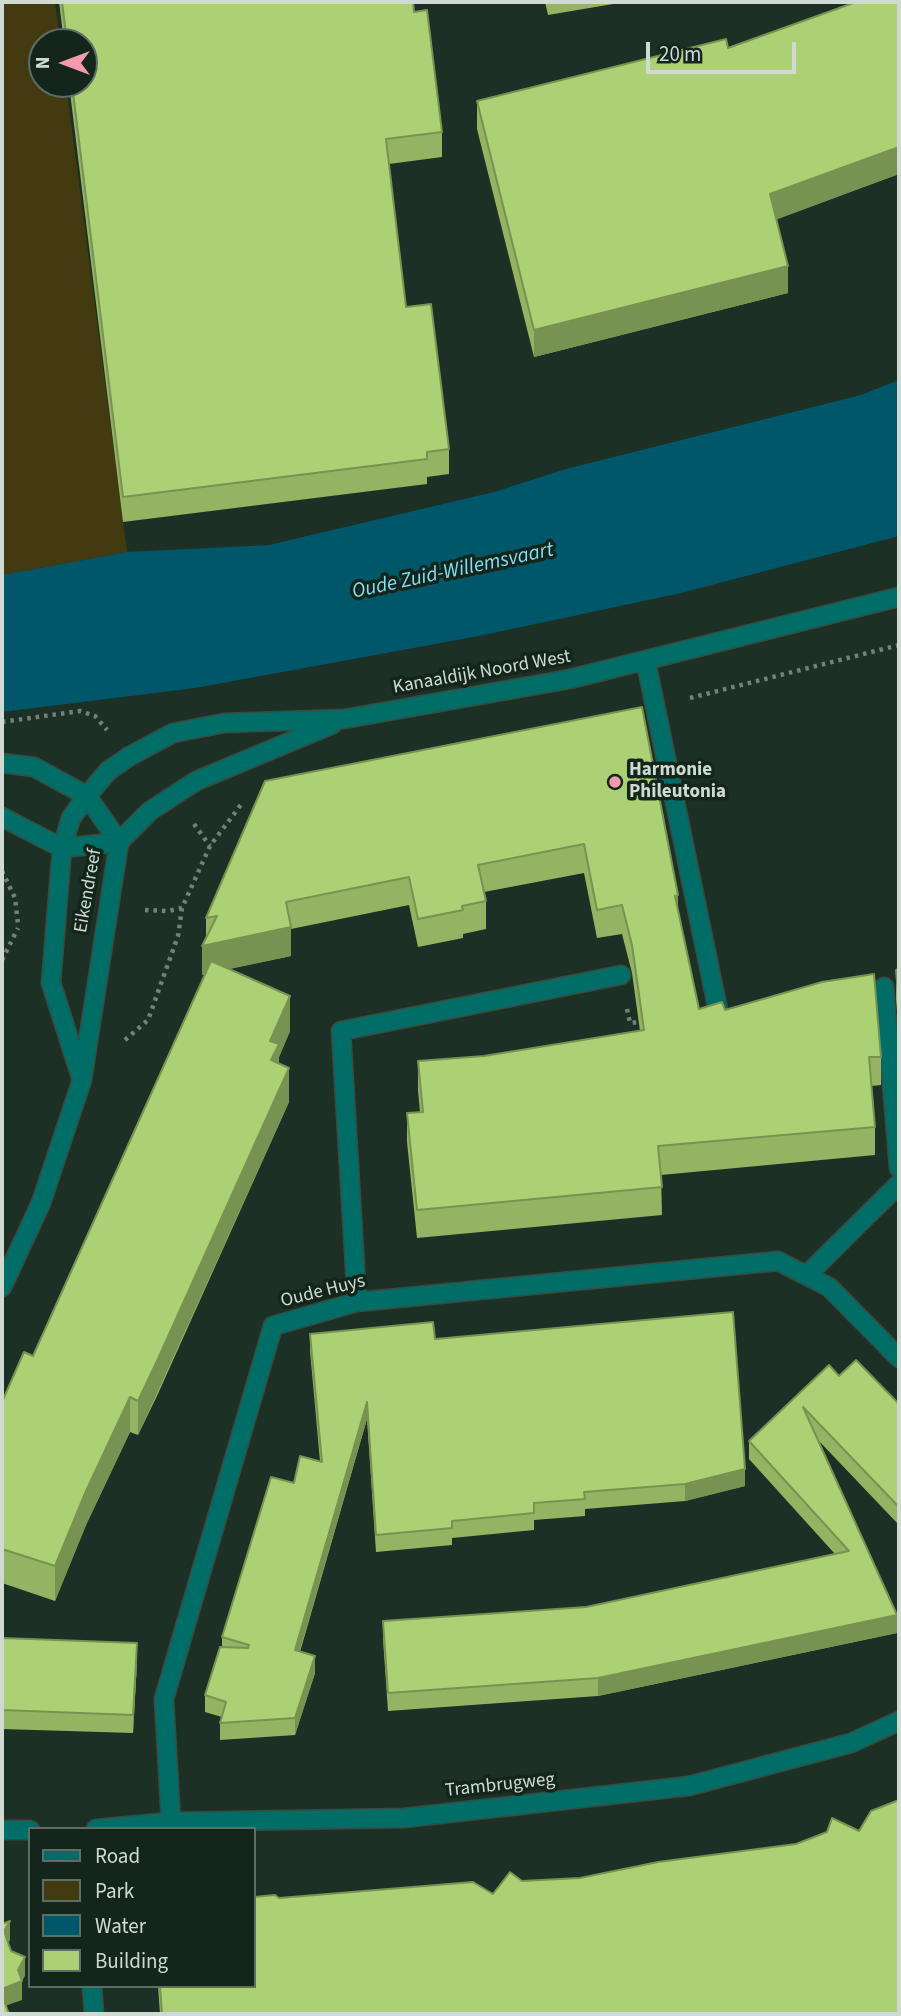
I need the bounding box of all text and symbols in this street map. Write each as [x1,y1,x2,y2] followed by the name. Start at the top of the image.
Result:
[28,28,98,98] north arrow
[649,28,800,72] scale bar
[659,39,701,69] text: 20 m
[30,57,57,69] text: N
[350,538,556,606] water label: Oude Zuid-Willemsvaart
[391,646,573,700] street label: Kanaaldijk Noord West
[629,760,726,804] place label: Harmonie Phileutonia
[607,774,623,790] marker: Harmonie Phileutonia
[70,847,108,935] street label: Eikendreef
[278,1271,368,1313] street label: Oude Huys
[444,1769,556,1803] street label: Trambrugweg
[28,1827,256,1988] legend
[95,1841,140,1871] text: Road
[95,1876,134,1906] text: Park
[95,1911,146,1941] text: Water
[95,1946,168,1976] text: Building

